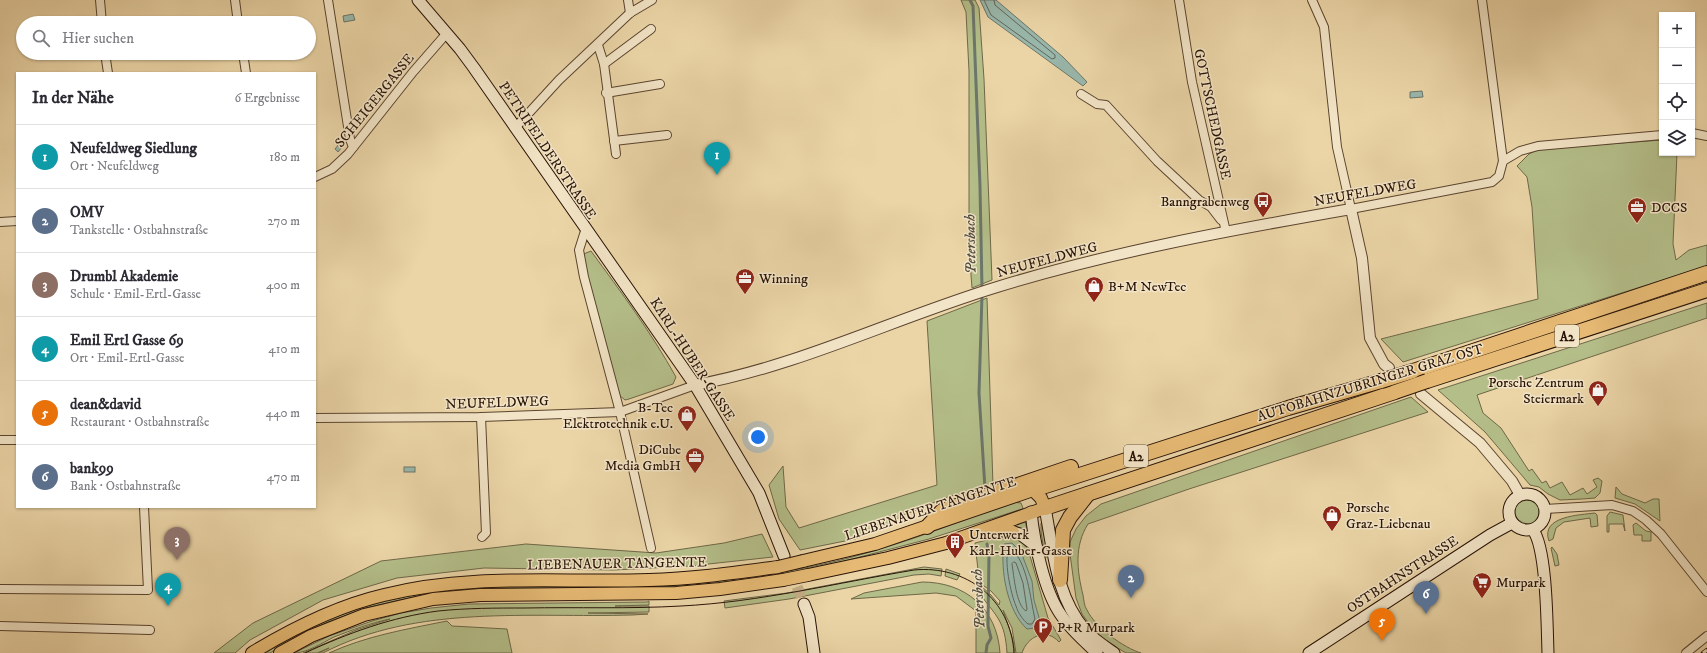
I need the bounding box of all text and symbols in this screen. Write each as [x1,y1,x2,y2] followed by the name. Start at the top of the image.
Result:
[1659,12,1695,156] map controls
[1659,12,1695,48] button: +
[16,16,316,60] search box
[30,27,52,49] icon: search
[62,29,134,48] text: Hier suchen
[1189,47,1235,181] street label: GOTTSCHEDGASSE
[1659,48,1695,84] button: −
[331,50,418,151] street label: SCHEIGERGASSE
[494,78,600,223] street label: PETRIFELDERSTRASSE
[1659,84,1695,120] button: locate
[32,87,114,109] text: In der Nähe
[234,90,300,106] text: 6 Ergebnisse
[1659,120,1695,156] button: layers
[70,139,197,158] text: Neufeldweg Siedlung
[704,142,730,175] pin: 1
[43,149,47,165] text: 1
[269,149,300,165] text: 180 m
[70,158,159,174] text: Ort · Neufeldweg
[1313,175,1418,211] street label: NEUFELDWEG
[1252,190,1274,218] bus stop icon: Banngrabenweg
[1160,193,1249,211] place label: Banngrabenweg
[1626,196,1648,224] office icon: DCCS
[1651,199,1687,217] place label: DCCS
[70,203,104,222] text: OMV
[42,213,48,229] text: 2
[268,213,300,229] text: 270 m
[960,214,981,274] water label: Petersbach
[70,222,208,238] text: Tankstelle · Ostbahnstraße
[995,238,1100,282] street label: NEUFELDWEG
[70,267,178,286] text: Drumbl Akademie
[734,267,756,295] office icon: Winning
[758,270,808,288] place label: Winning
[1083,275,1105,303] shop icon: B+M NewTec
[43,277,47,293] text: 3
[266,277,300,293] text: 400 m
[1108,278,1186,296] place label: B+M NewTec
[70,286,201,302] text: Schule · Emil-Ertl-Gasse
[646,294,739,425] street label: KARL-HUBER-GASSE
[1555,325,1579,347] road number: A2
[70,331,184,350] text: Emil Ertl Gasse 69
[1255,340,1486,426] street label: AUTOBAHNZUBRINGER GRAZ OST
[41,341,49,357] text: 4
[268,341,300,357] text: 410 m
[70,350,184,366] text: Ort · Emil-Ertl-Gasse
[1488,374,1584,408] place label: Porsche Zentrum Steiermark
[1587,379,1609,407] shop icon: Porsche Zentrum Steiermark
[445,392,549,414] street label: NEUFELDWEG
[70,395,141,414] text: dean&david
[563,399,673,433] place label: B-Tec Elektrotechnik e.U.
[676,404,698,432] shop icon: B-Tec Elektrotechnik e.U.
[42,405,48,421] text: 5
[265,405,300,421] text: 440 m
[70,414,209,430] text: Restaurant · Ostbahnstraße
[748,427,768,447] your location
[605,441,681,475] place label: DiCube Media GmbH
[1124,445,1148,467] road number: A2
[684,446,706,474] office icon: DiCube Media GmbH
[70,459,114,478] text: bank99
[42,469,48,485] text: 6
[267,469,300,485] text: 470 m
[842,473,1019,545] street label: LIEBENAUER TANGENTE
[70,478,181,494] text: Bank · Ostbahnstraße
[1346,499,1431,533] place label: Porsche Graz-Liebenau
[1321,504,1343,532] shop icon: Porsche Graz-Liebenau
[969,526,1072,560] place label: Unterwerk Karl-Huber-Gasse
[164,527,190,560] pin: 3
[944,531,966,559] building icon: Unterwerk Karl-Huber-Gasse
[1343,532,1462,618] street label: OSTBAHNSTRASSE
[527,553,707,575] street label: LIEBENAUER TANGENTE
[1118,565,1144,598] pin: 2
[967,568,990,629] water label: Petersbach
[1471,571,1493,599] supermarket icon: Murpark
[155,573,181,606] pin: 4
[1496,574,1546,592] place label: Murpark
[1413,581,1439,614] pin: 6
[1369,608,1395,641] pin: 5
[1032,616,1054,644] parking icon: P+R Murpark
[1057,619,1135,637] place label: P+R Murpark

